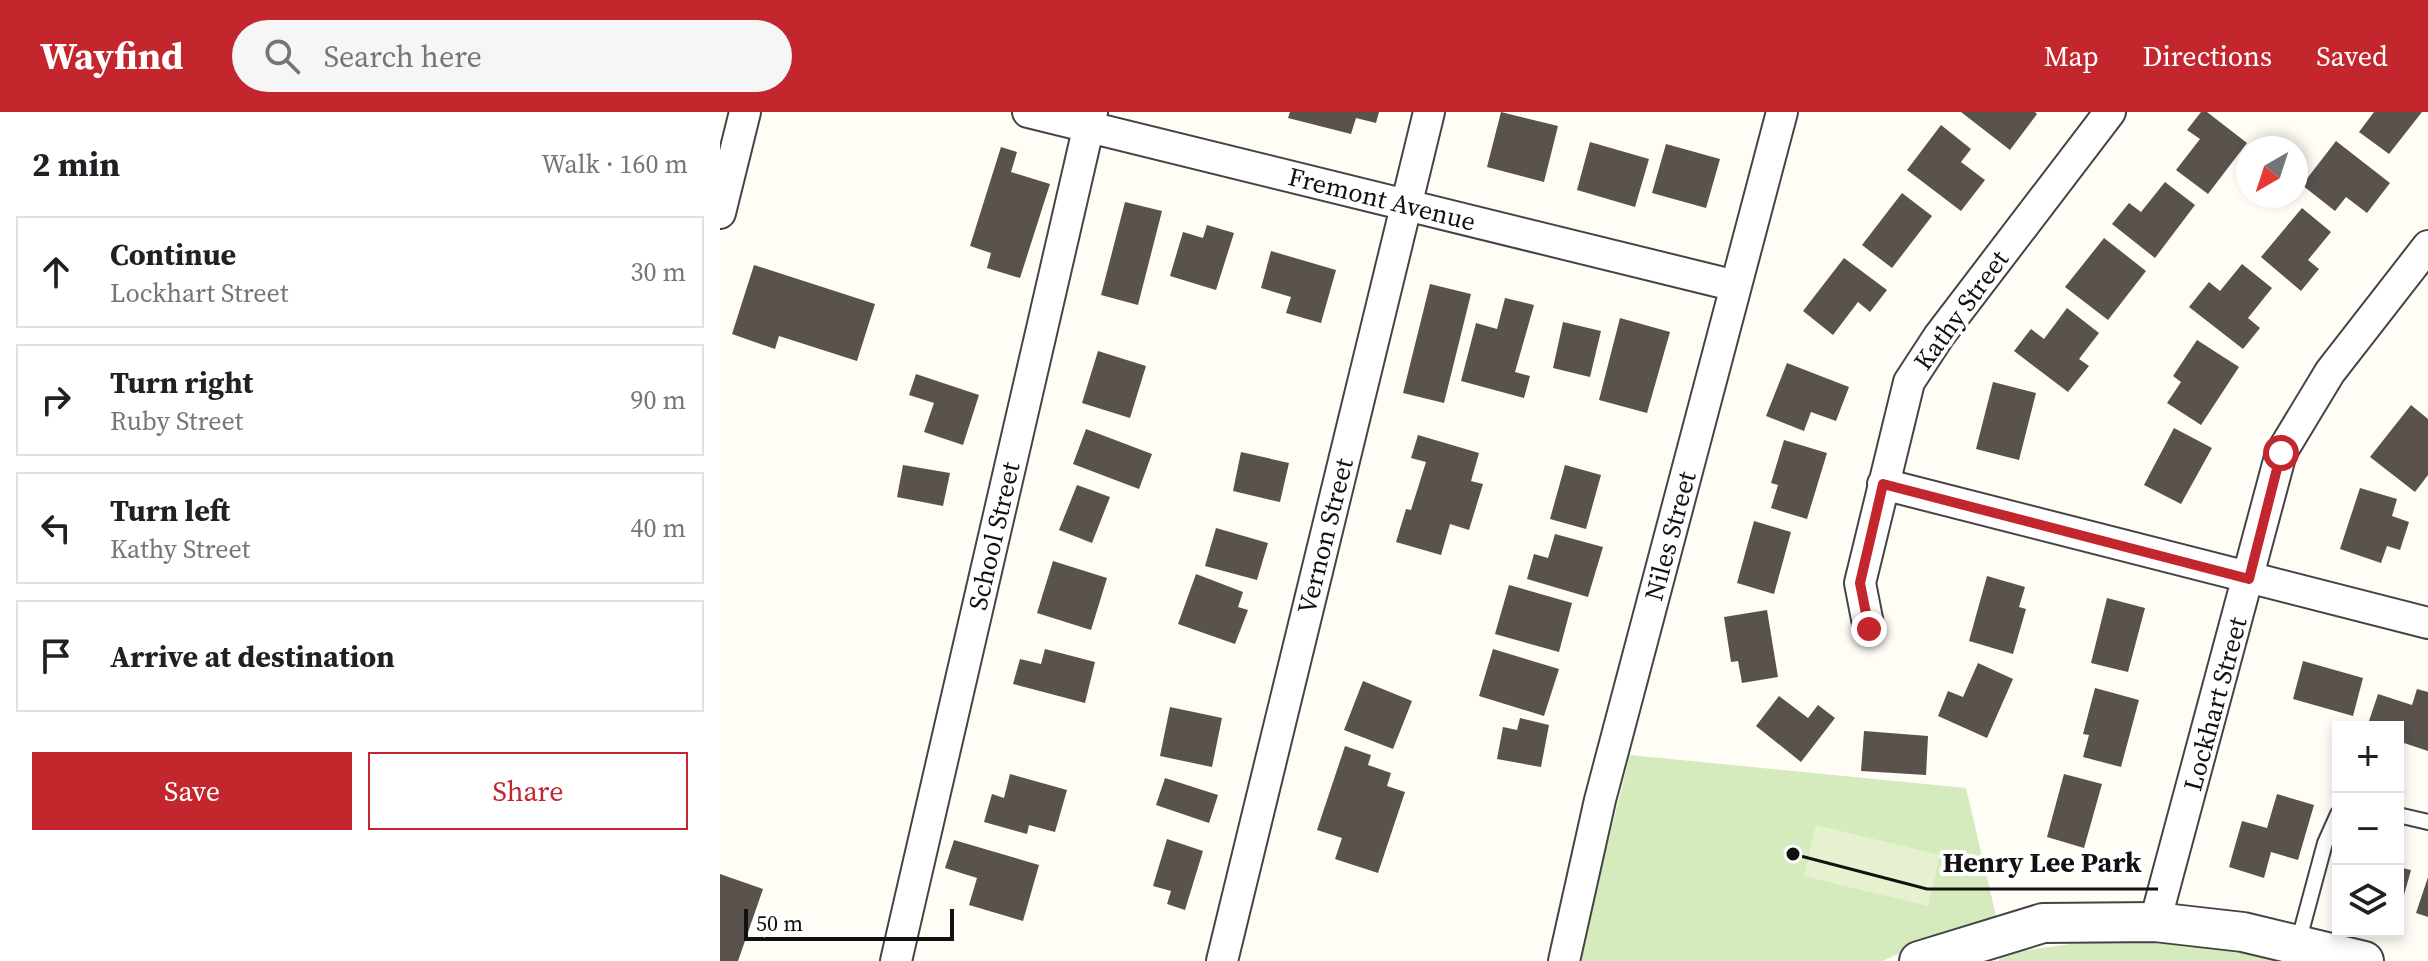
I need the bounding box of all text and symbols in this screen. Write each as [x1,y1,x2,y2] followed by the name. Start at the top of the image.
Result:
[232,20,792,92] search box
[40,30,184,82] text: Wayfind
[260,34,304,78] icon: search
[324,36,482,77] text: Search here
[2044,37,2099,75] text: Map
[2143,37,2272,75] text: Directions
[2316,37,2388,75] text: Saved
[2236,136,2308,208] north arrow
[32,141,120,187] text: 2 min
[541,146,688,182] text: Walk · 160 m
[1285,158,1479,240] street label: Fremont Avenue
[110,234,236,275] text: Continue
[1905,242,2017,377] street label: Kathy Street
[34,250,78,294] icon: ahead
[631,254,686,290] text: 30 m
[110,275,288,311] text: Lockhart Street
[110,362,253,403] text: Turn right
[34,378,78,422] icon: right
[631,382,686,418] text: 90 m
[110,403,243,439] text: Ruby Street
[2263,435,2299,471] route start
[1288,454,1362,617] street label: Vernon Street
[960,458,1029,613] street label: School Street
[1635,467,1705,605] street label: Niles Street
[110,490,230,531] text: Turn left
[34,506,78,550] icon: left
[631,510,686,546] text: 40 m
[110,531,250,567] text: Kathy Street
[1851,611,1887,647] route end
[2175,613,2256,795] street label: Lockhart Street
[34,634,78,678] icon: arrive
[110,636,395,677] text: Arrive at destination
[2332,721,2404,937] map controls
[2332,721,2404,793] button: +
[32,752,352,830] button: Save
[368,752,688,830] button: Share
[2332,793,2404,865] button: −
[1927,837,2158,889] callout: Henry Lee Park
[1943,843,2142,881] text: Henry Lee Park
[2332,865,2404,937] button: layers
[744,905,954,941] scale bar
[756,908,803,938] text: 50 m

